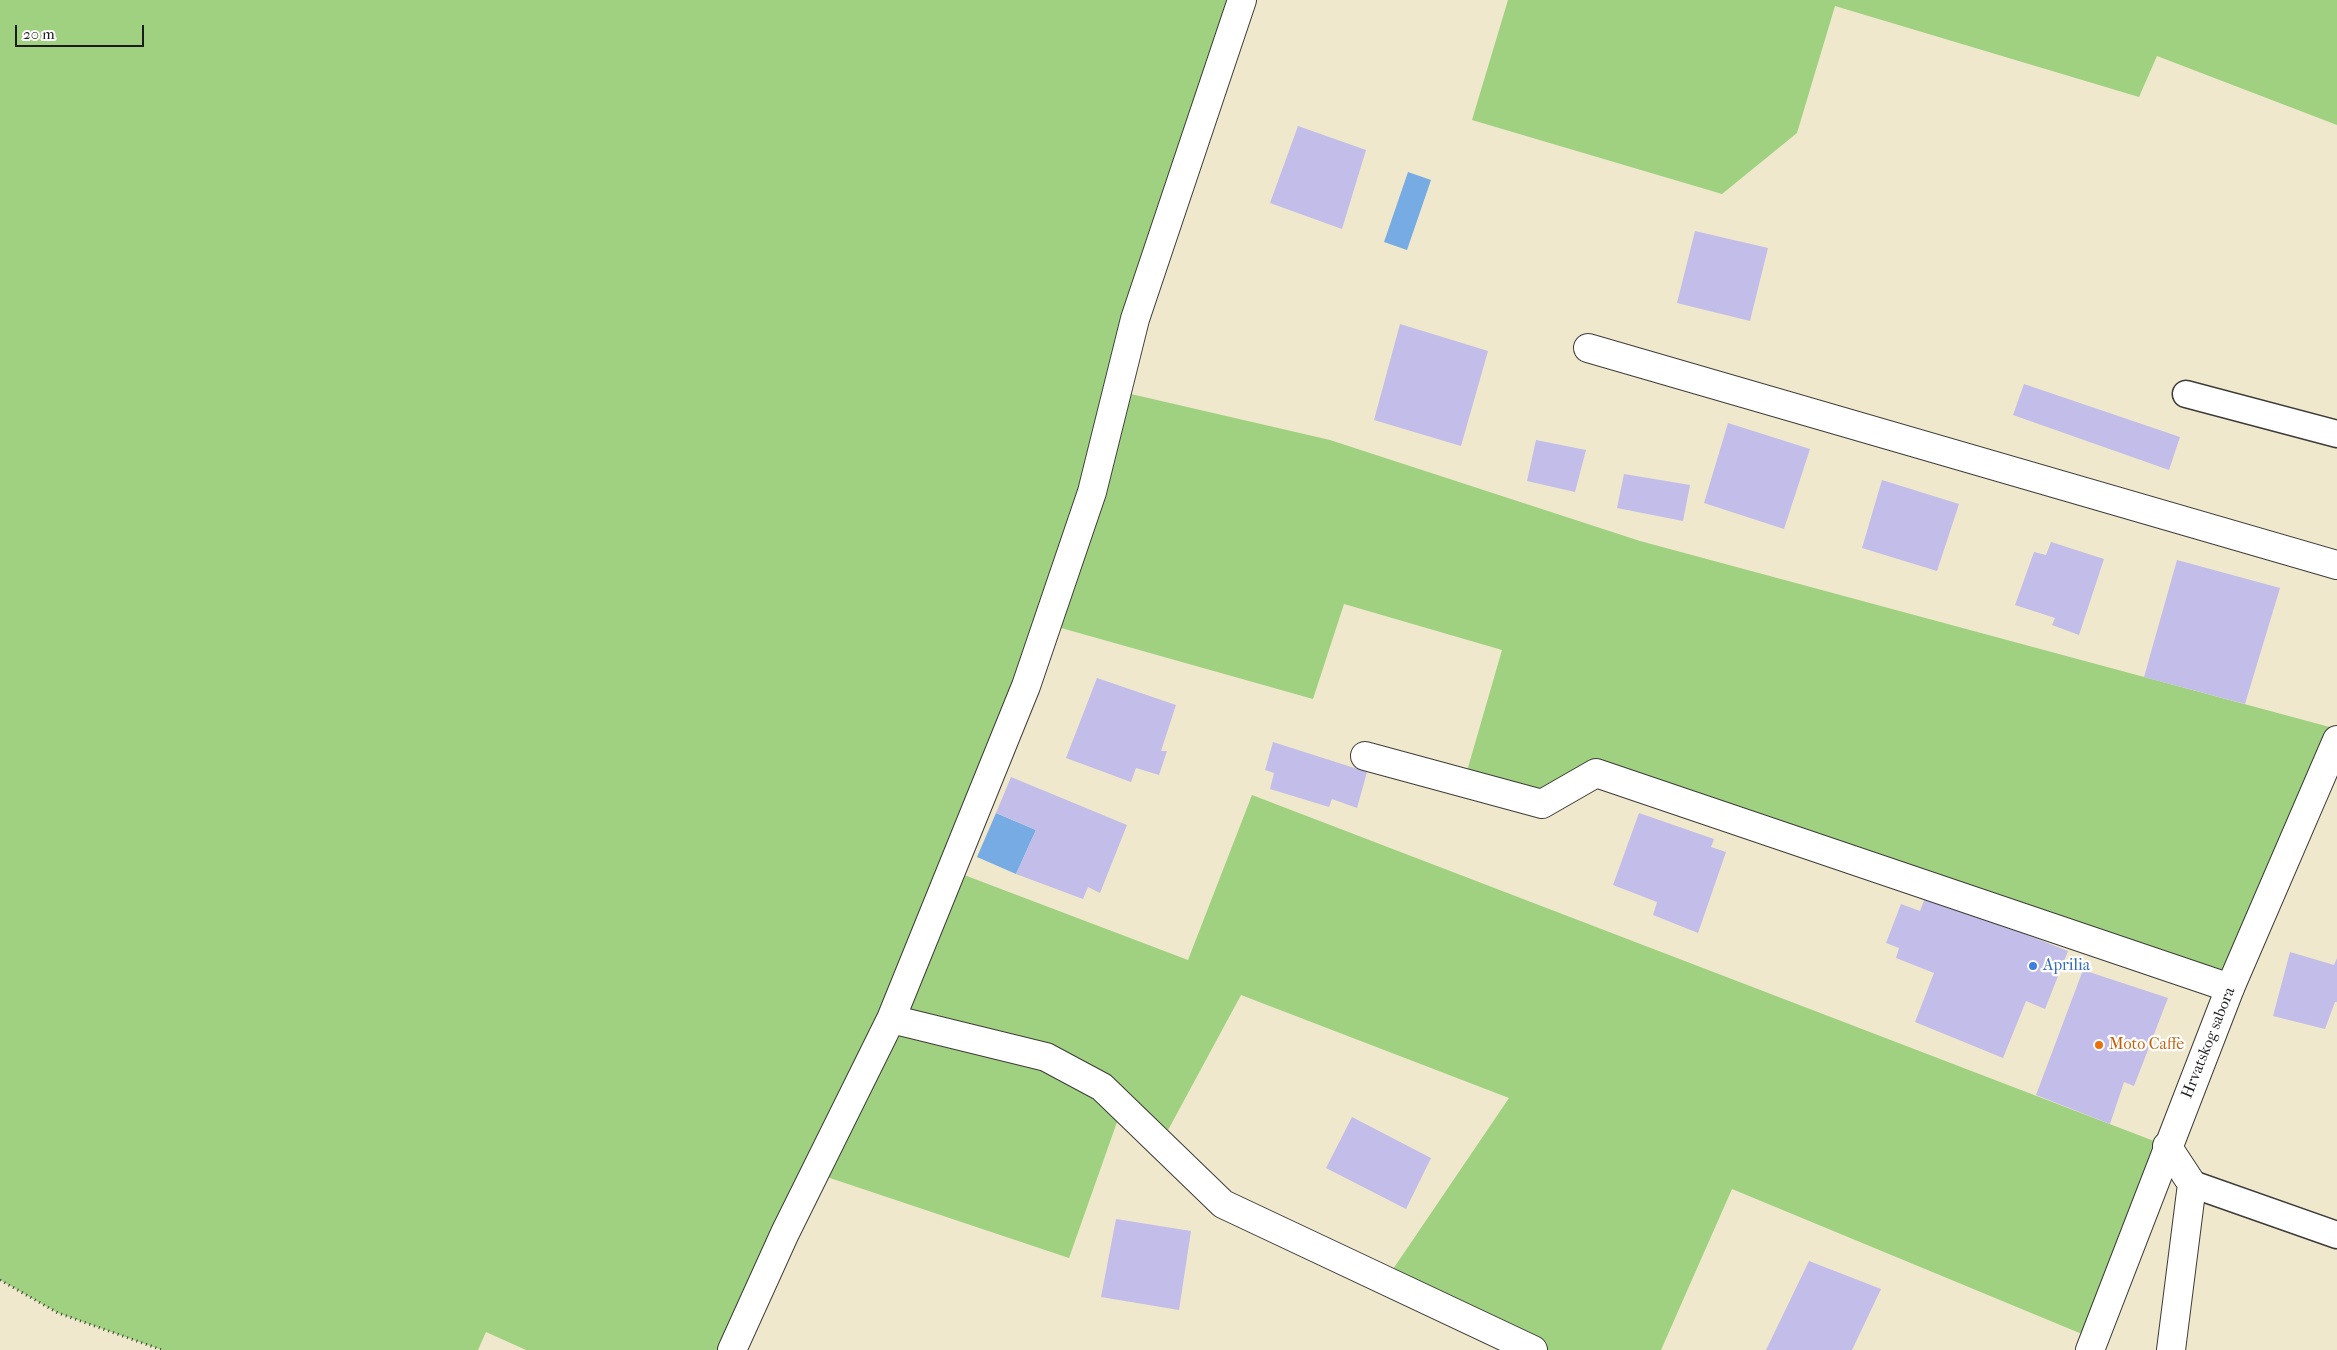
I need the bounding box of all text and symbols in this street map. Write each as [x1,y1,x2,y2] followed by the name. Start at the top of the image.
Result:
[18,15,146,47] scale bar
[23,25,55,43] text: 20 m
[2043,956,2090,976] place label: Aprilia
[2027,960,2039,972] marker: Aprilia
[2178,985,2240,1101] street label: Hrvatskog sabora
[2109,1035,2184,1055] place label: Moto Caffe
[2093,1039,2105,1051] marker: Moto Caffe

